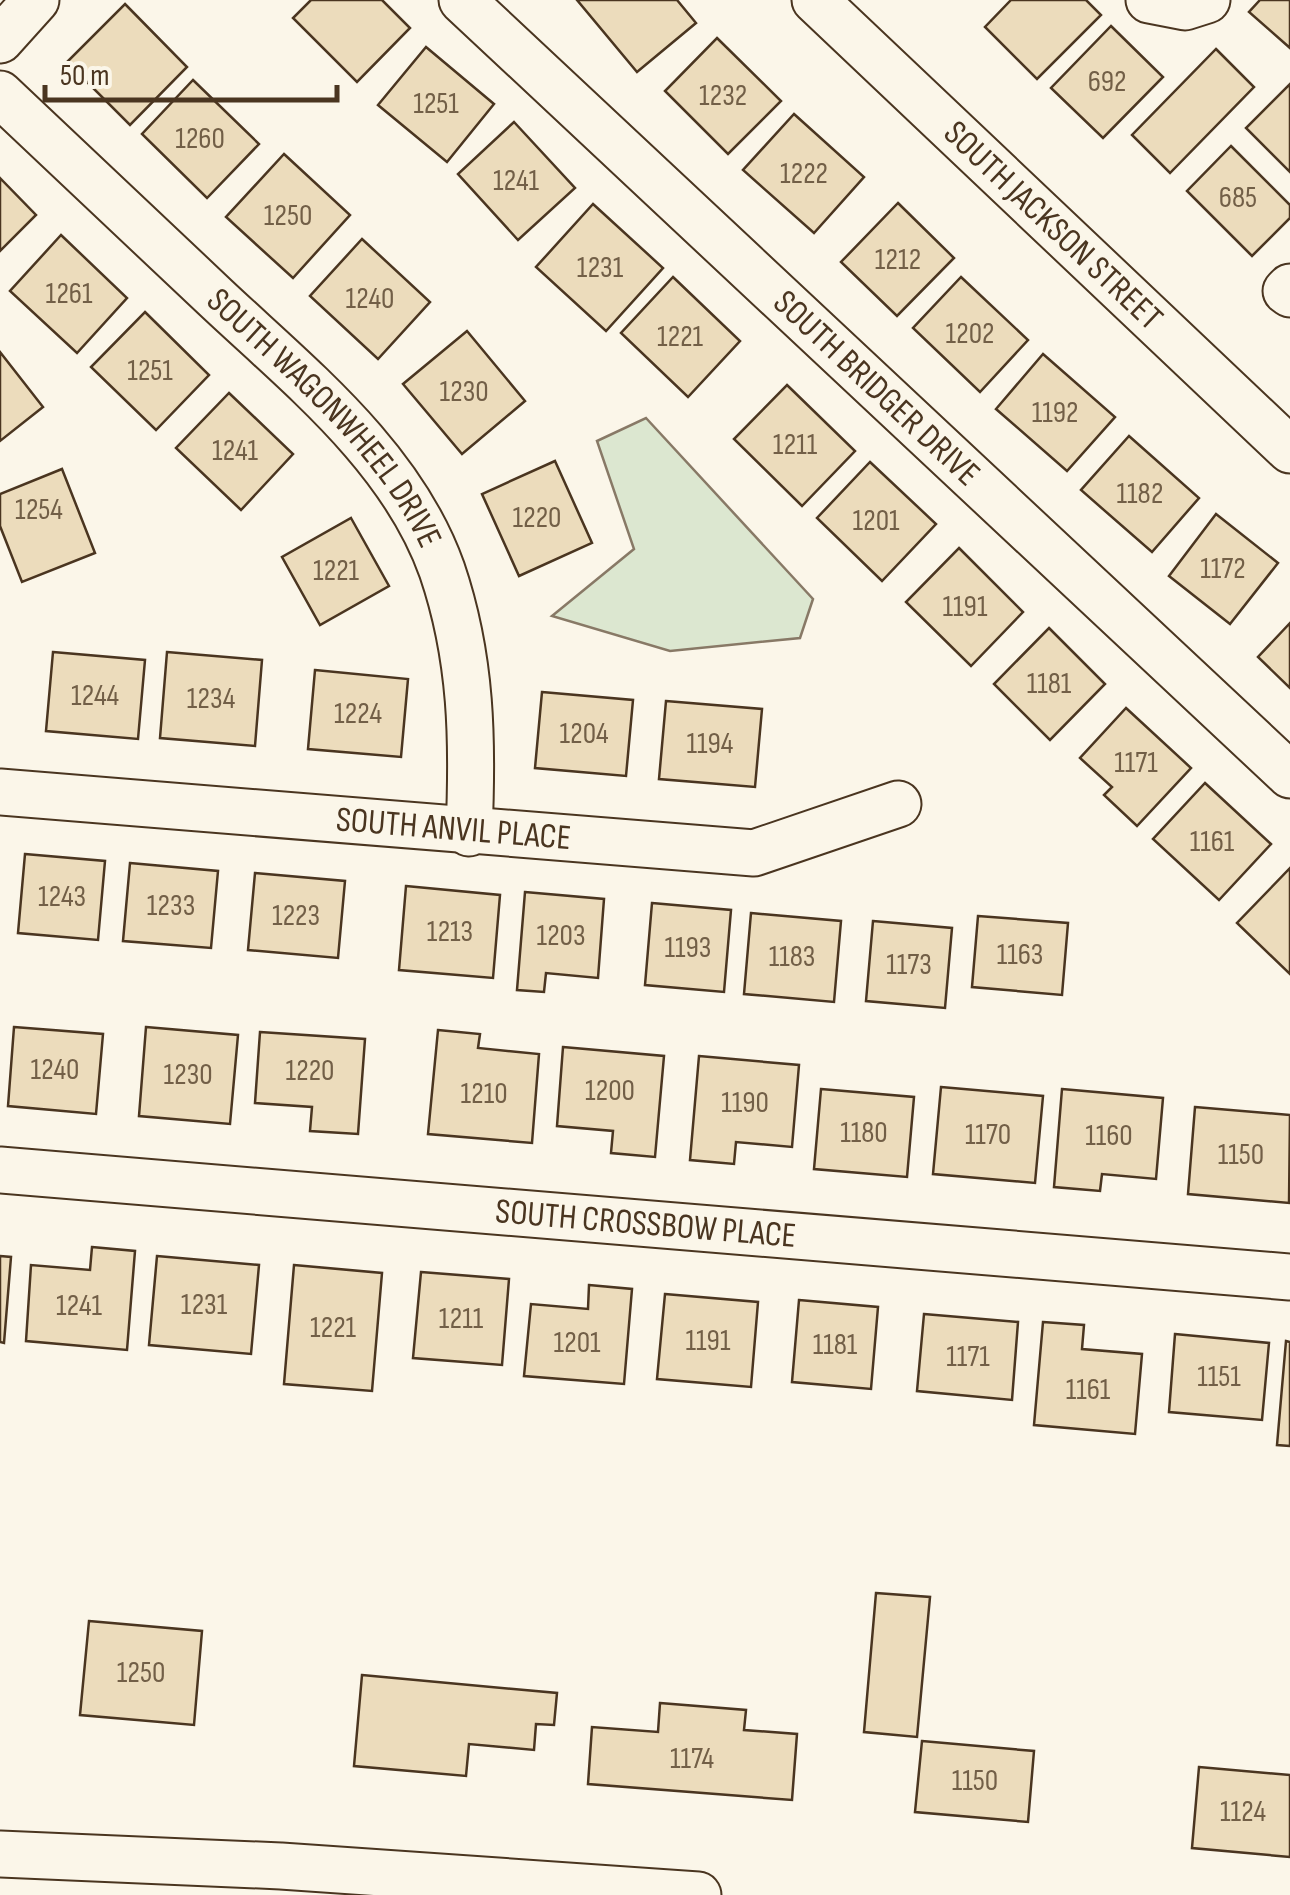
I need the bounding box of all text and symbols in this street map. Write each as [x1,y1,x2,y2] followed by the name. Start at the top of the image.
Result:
[45,40,338,102] scale bar
[60,58,109,94] text: 50 m
[1088,64,1126,100] house number: 692
[699,78,747,114] house number: 1232
[413,86,459,122] house number: 1251
[935,112,1172,339] street label: SOUTH JACKSON STREET
[175,121,225,157] house number: 1260
[780,156,828,192] house number: 1222
[493,163,540,199] house number: 1241
[1219,180,1257,216] house number: 685
[264,198,312,234] house number: 1250
[875,242,921,278] house number: 1212
[577,250,624,286] house number: 1231
[46,276,93,312] house number: 1261
[198,279,451,554] street label: SOUTH WAGONWHEEL DRIVE
[346,281,394,317] house number: 1240
[764,281,989,495] street label: SOUTH BRIDGER DRIVE
[946,316,994,352] house number: 1202
[657,319,704,355] house number: 1221
[127,353,173,389] house number: 1251
[439,374,489,410] house number: 1230
[1032,395,1078,431] house number: 1192
[773,427,818,463] house number: 1211
[212,433,259,469] house number: 1241
[1117,476,1163,512] house number: 1182
[15,492,63,528] house number: 1254
[513,500,561,536] house number: 1220
[852,503,900,539] house number: 1201
[1200,551,1246,587] house number: 1172
[313,553,360,589] house number: 1221
[943,589,988,625] house number: 1191
[1027,666,1072,702] house number: 1181
[71,678,119,714] house number: 1244
[187,681,235,717] house number: 1234
[334,696,382,732] house number: 1224
[559,716,609,752] house number: 1204
[687,726,733,762] house number: 1194
[1114,745,1158,781] house number: 1171
[334,798,573,860] street label: SOUTH ANVIL PLACE
[1190,824,1235,860] house number: 1161
[38,879,86,915] house number: 1243
[147,888,195,924] house number: 1233
[272,898,320,934] house number: 1223
[427,914,473,950] house number: 1213
[536,918,586,954] house number: 1203
[665,930,711,966] house number: 1193
[997,937,1043,973] house number: 1163
[769,939,815,975] house number: 1183
[886,947,932,983] house number: 1173
[31,1052,79,1088] house number: 1240
[286,1053,334,1089] house number: 1220
[163,1057,213,1093] house number: 1230
[585,1073,635,1109] house number: 1200
[460,1076,508,1112] house number: 1210
[721,1085,769,1121] house number: 1190
[840,1115,888,1151] house number: 1180
[965,1117,1011,1153] house number: 1170
[1085,1118,1133,1154] house number: 1160
[1218,1137,1264,1173] house number: 1150
[494,1190,798,1257] street label: SOUTH CROSSBOW PLACE
[181,1287,228,1323] house number: 1231
[56,1288,103,1324] house number: 1241
[439,1301,484,1337] house number: 1211
[310,1310,357,1346] house number: 1221
[686,1323,731,1359] house number: 1191
[553,1325,601,1361] house number: 1201
[813,1327,858,1363] house number: 1181
[946,1339,990,1375] house number: 1171
[1197,1359,1241,1395] house number: 1151
[1066,1372,1111,1408] house number: 1161
[117,1655,165,1691] house number: 1250
[670,1741,714,1777] house number: 1174
[952,1763,998,1799] house number: 1150
[1220,1794,1266,1830] house number: 1124

